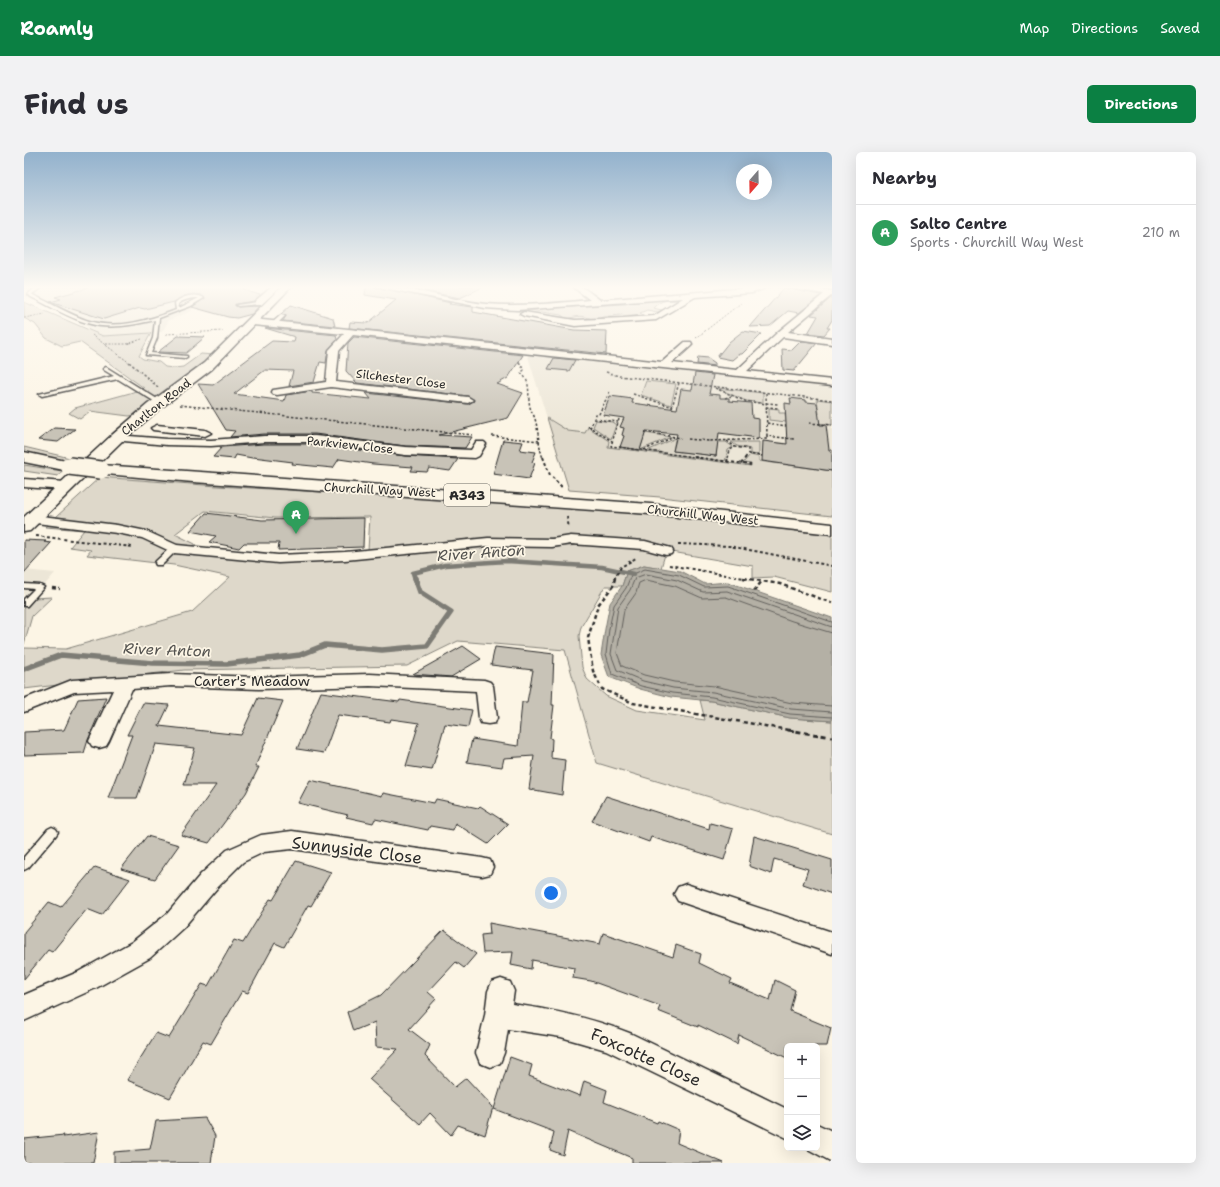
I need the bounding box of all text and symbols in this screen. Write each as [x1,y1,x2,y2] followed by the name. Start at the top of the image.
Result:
[20,16,94,41] text: Roamly
[1020,19,1050,37] text: Map
[1072,19,1138,37] text: Directions
[1160,19,1200,37] text: Saved
[24,85,129,123] text: Find us
[1087,85,1196,123] button: Directions
[736,164,772,200] north arrow
[872,167,937,189] text: Nearby
[910,214,1007,234] text: Salto Centre
[880,224,890,241] text: A
[1142,224,1180,241] text: 210 m
[910,234,1084,251] text: Sports · Churchill Way West
[355,366,447,392] street label: Silchester Close
[118,375,194,439] street label: Charlton Road
[306,433,394,458] street label: Parkview Close
[324,479,436,501] street label: Churchill Way West
[444,484,490,506] road number: A343
[283,501,309,534] pin: A
[646,501,760,529] street label: Churchill Way West
[436,540,526,566] water label: River Anton
[123,638,211,662] water label: River Anton
[194,672,310,690] street label: Carter's Meadow
[291,831,423,869] street label: Sunnyside Close
[541,883,561,903] your location
[587,1023,705,1091] street label: Foxcotte Close
[784,1043,820,1151] map controls
[784,1043,820,1079] button: +
[784,1079,820,1115] button: −
[784,1115,820,1151] button: layers

